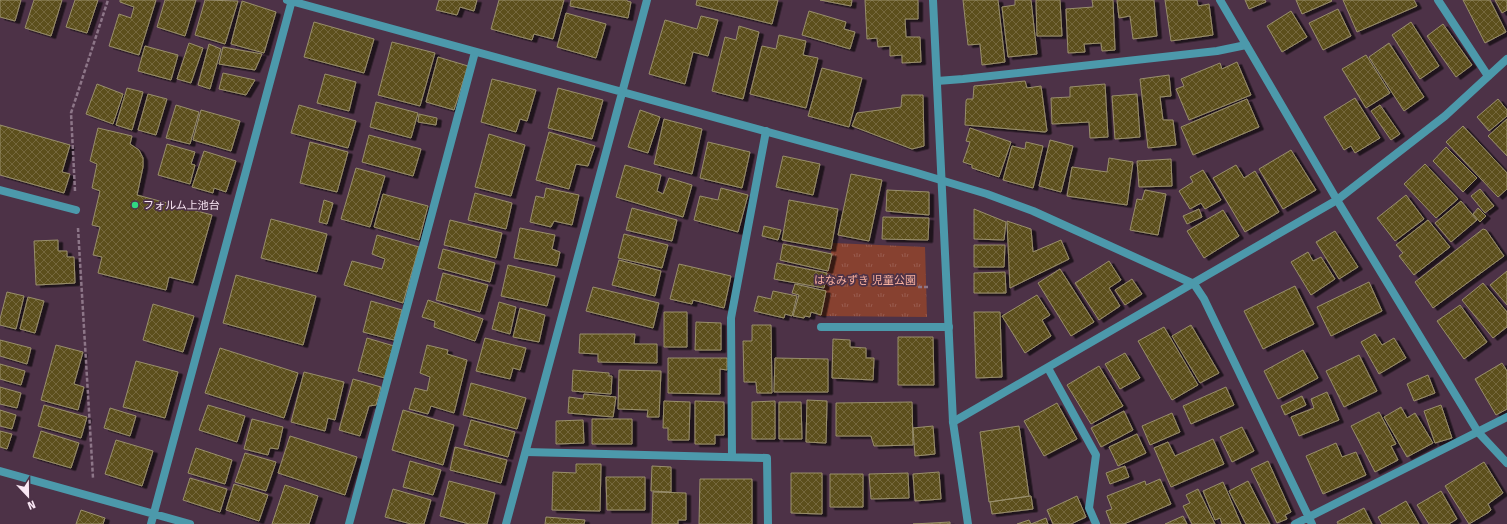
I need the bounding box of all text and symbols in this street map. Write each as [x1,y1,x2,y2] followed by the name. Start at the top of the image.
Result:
[143,199,220,212] place label: フォルム上池台
[130,200,140,210] marker: フォルム上池台
[814,274,916,287] park label: はなみずき 児童公園
[8,476,48,516] north arrow
[26,497,37,512] text: N

